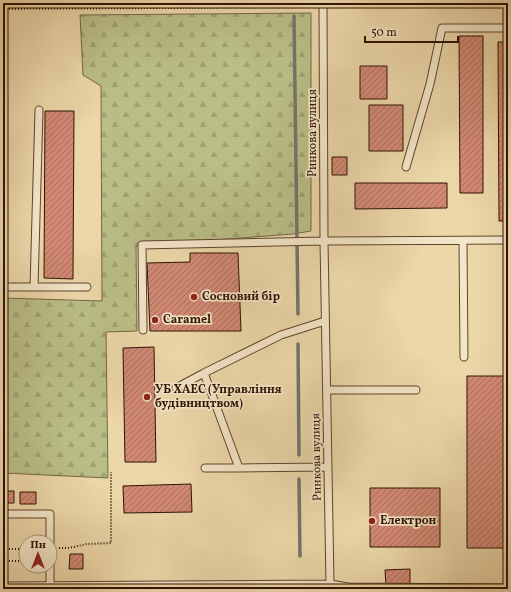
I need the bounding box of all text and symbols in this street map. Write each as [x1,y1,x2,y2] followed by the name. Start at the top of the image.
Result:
[365,18,458,44] scale bar
[371,25,397,41] text: 50 m
[305,89,321,177] street label: Ринкова вулиця
[202,289,280,305] place label: Сосновий бір
[189,292,199,302] marker: Сосновий бір
[163,312,211,328] place label: Caramel
[150,315,160,325] marker: Caramel
[155,382,282,412] place label: УБ ХАЕС (Управління будівництвом)
[142,392,152,402] marker: УБ ХАЕС (Управління будівництвом)
[308,413,326,501] street label: Ринкова вулиця
[380,513,437,529] place label: Електрон
[367,516,377,526] marker: Електрон
[18,534,58,574] north arrow
[30,538,46,553] text: Пн

